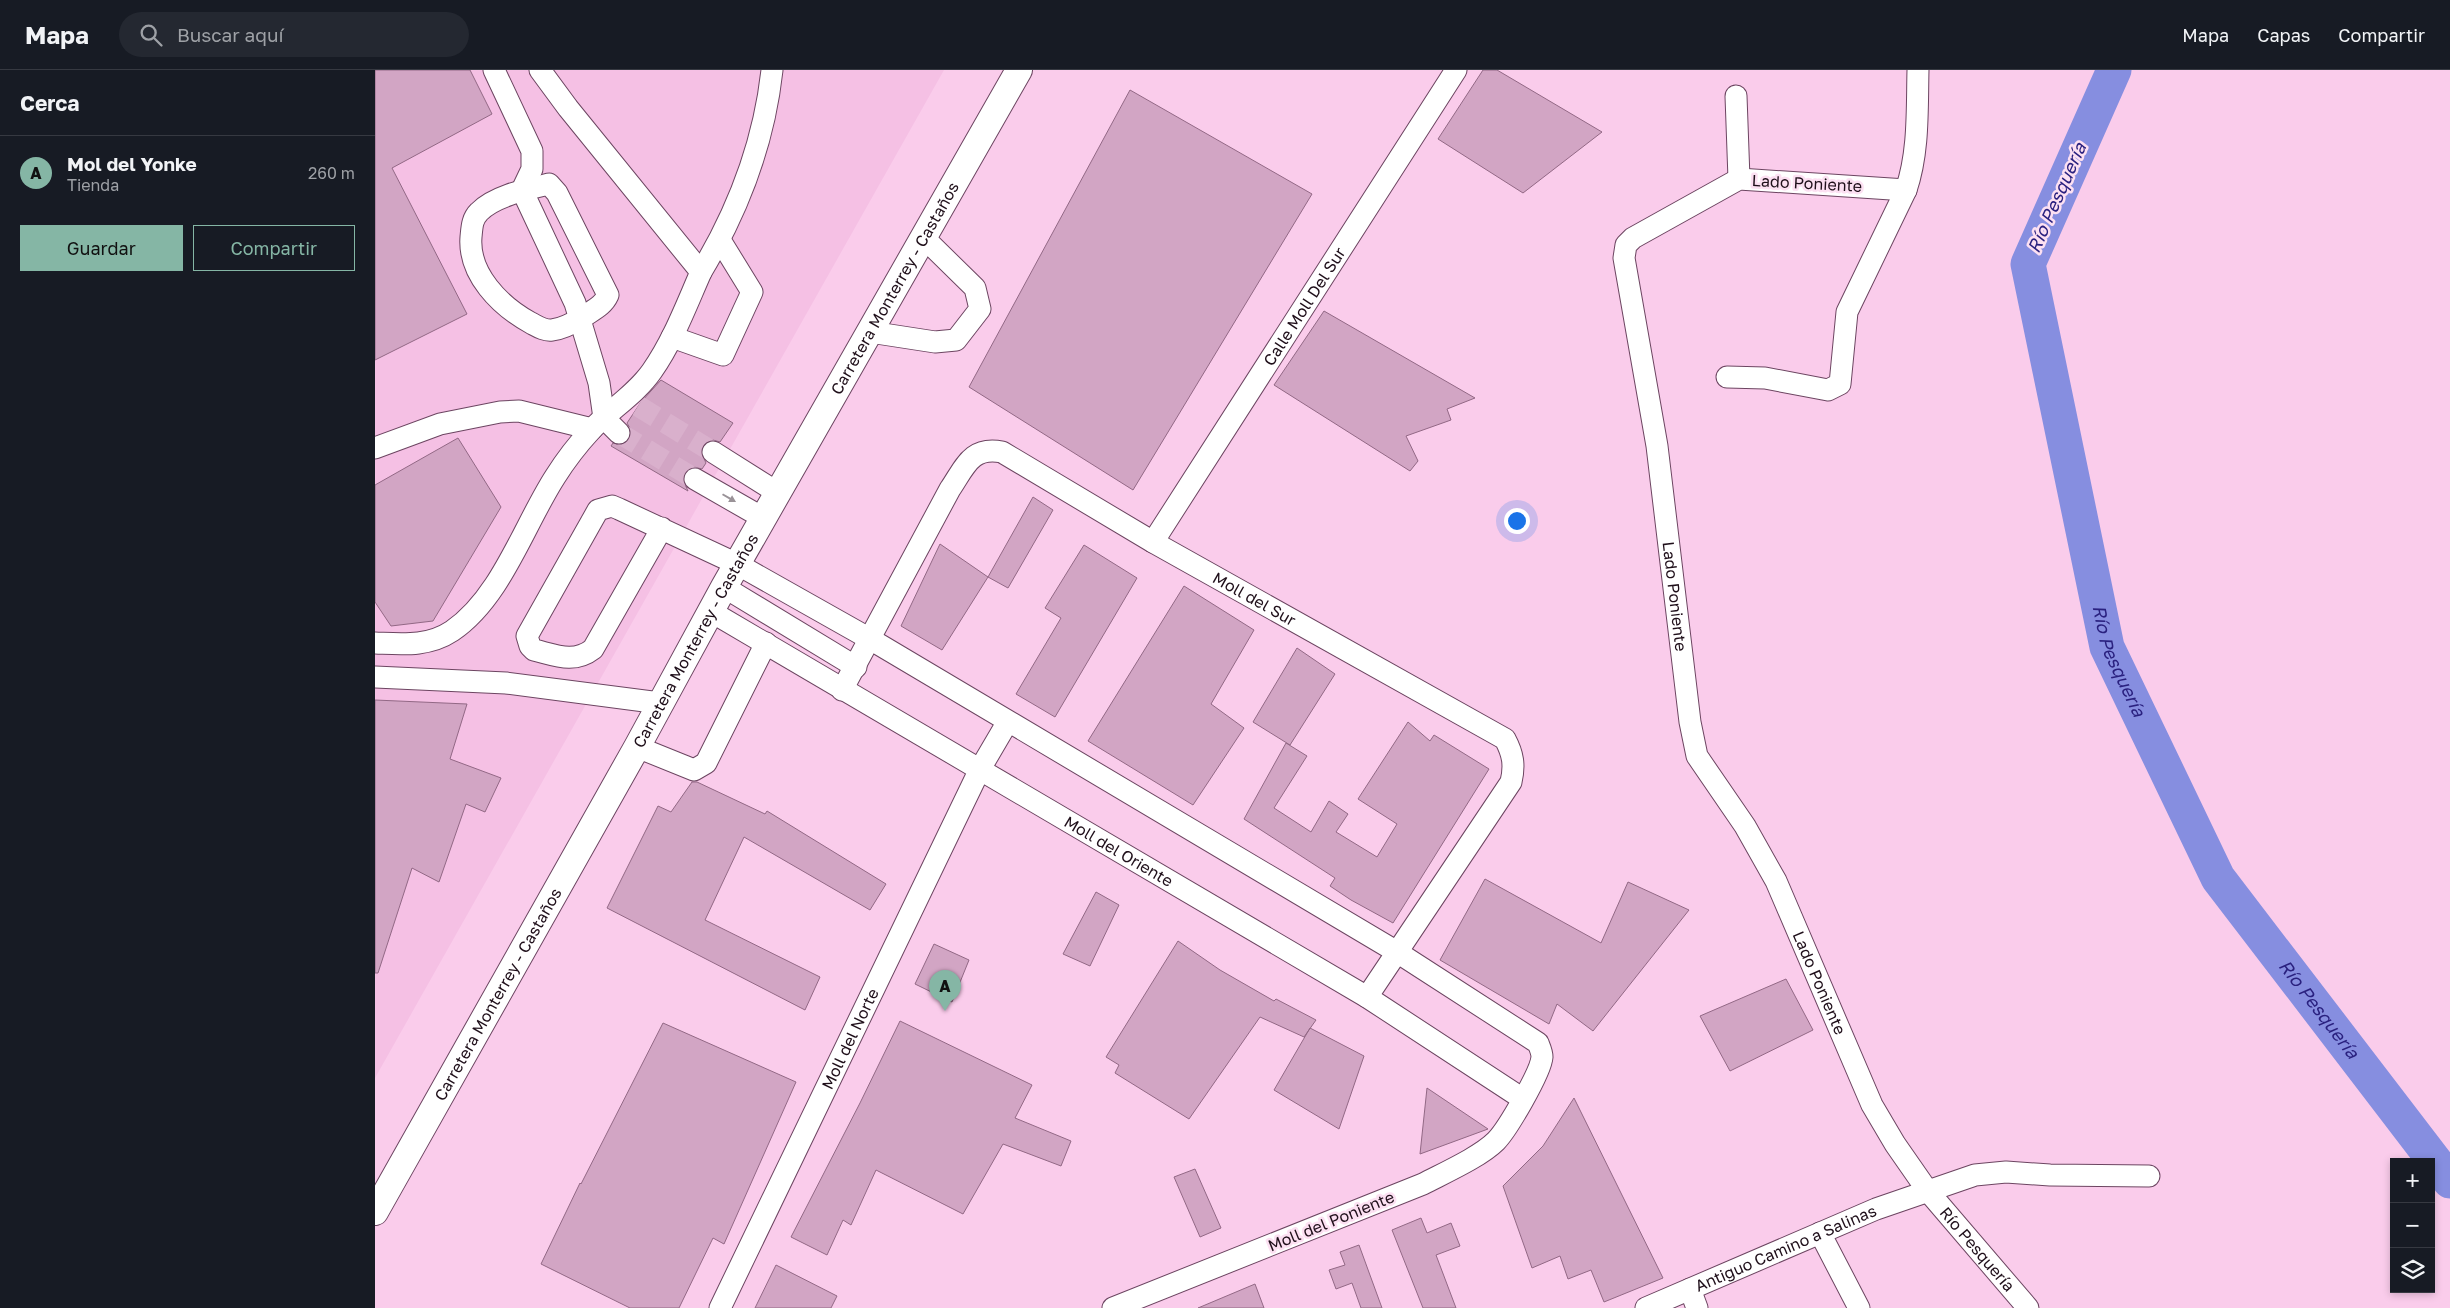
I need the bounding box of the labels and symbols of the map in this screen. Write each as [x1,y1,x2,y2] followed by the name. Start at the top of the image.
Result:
[2022,138,2091,256] water label: Río Pesquería
[1751,170,1863,196] street label: Lado Poniente
[826,178,963,398] street label: Carretera Monterrey - Castaños
[1259,243,1350,369] street label: Calle Moll Del Sur
[723,494,736,503] one-way arrow
[1504,508,1530,534] your location
[628,530,762,751] street label: Carretera Monterrey - Castaños
[1658,540,1691,652] street label: Lado Poniente
[1209,568,1300,630] street label: Moll del Sur
[2089,603,2151,721] water label: Río Pesquería
[1061,811,1177,891] street label: Moll del Oriente
[430,884,566,1104] street label: Carretera Monterrey - Castaños
[1789,928,1851,1037] street label: Lado Poniente
[2275,955,2365,1063] water label: Río Pesquería
[929,970,961,1011] pin: A
[817,985,883,1093] street label: Moll del Norte
[1265,1187,1397,1255] street label: Moll del Poniente
[1692,1200,1879,1296] street label: Antiguo Camino a Salinas
[1936,1203,2019,1296] street label: Río Pesquería

